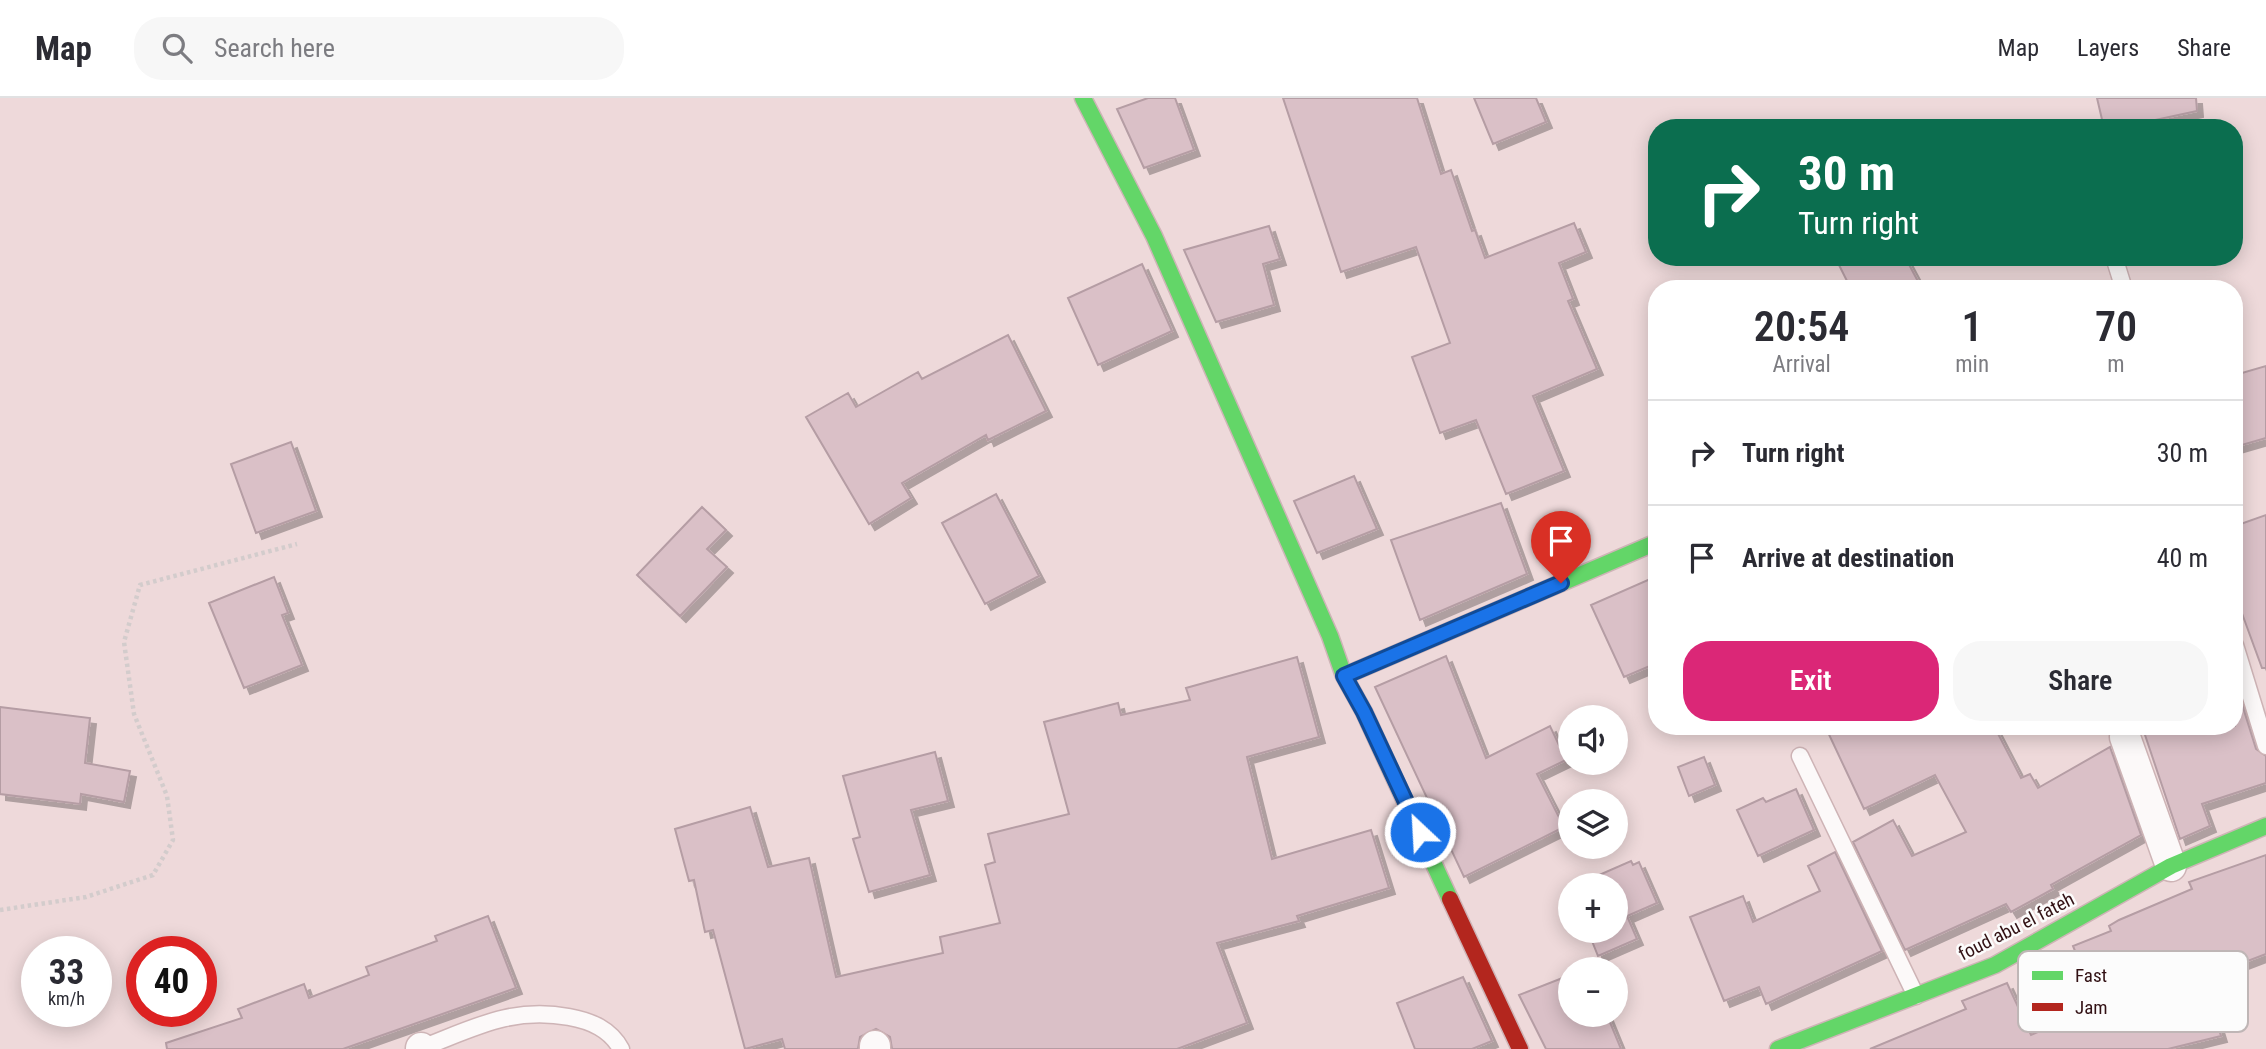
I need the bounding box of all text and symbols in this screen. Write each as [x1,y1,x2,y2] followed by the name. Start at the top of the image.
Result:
[134,17,624,80] search box
[35,29,92,68] text: Map
[158,29,196,67] icon: search
[214,33,335,63] text: Search here
[1998,34,2039,62] text: Map
[2077,34,2139,62] text: Layers
[2177,34,2231,62] text: Share
[1798,145,1895,202] text: 30 m
[1683,147,1774,238] icon: right
[1798,204,1919,242] text: Turn right
[1754,302,1849,351] text: 20:54
[1962,302,1983,351] text: 1
[2095,302,2137,351] text: 70
[1772,351,1831,378] text: Arrival
[1955,351,1989,378] text: min
[2107,351,2125,378] text: m
[1683,434,1721,472] icon: right
[1742,438,1844,468] text: Turn right
[2157,438,2208,468] text: 30 m
[1531,511,1591,583] pin
[1542,522,1580,560] icon: arrive
[1683,539,1721,577] icon: arrive
[1742,543,1954,573] text: Arrive at destination
[2157,543,2208,573] text: 40 m
[1683,641,1939,721] button: Exit
[1953,641,2208,721] button: Share
[1558,705,1628,1027] map controls
[1558,705,1628,775] button: sound
[1558,789,1628,859] button: layers
[1383,795,1457,869] position arrow
[1558,873,1628,943] button: +
[1954,887,2078,966] street label: foud abu el fateh
[126,936,217,1027] speed limit sign: 40
[2018,951,2248,1032] legend
[49,952,84,993] text: 33
[1558,957,1628,1027] button: −
[2075,964,2107,987] text: Fast
[48,988,85,1009] text: km/h
[2075,996,2108,1019] text: Jam

